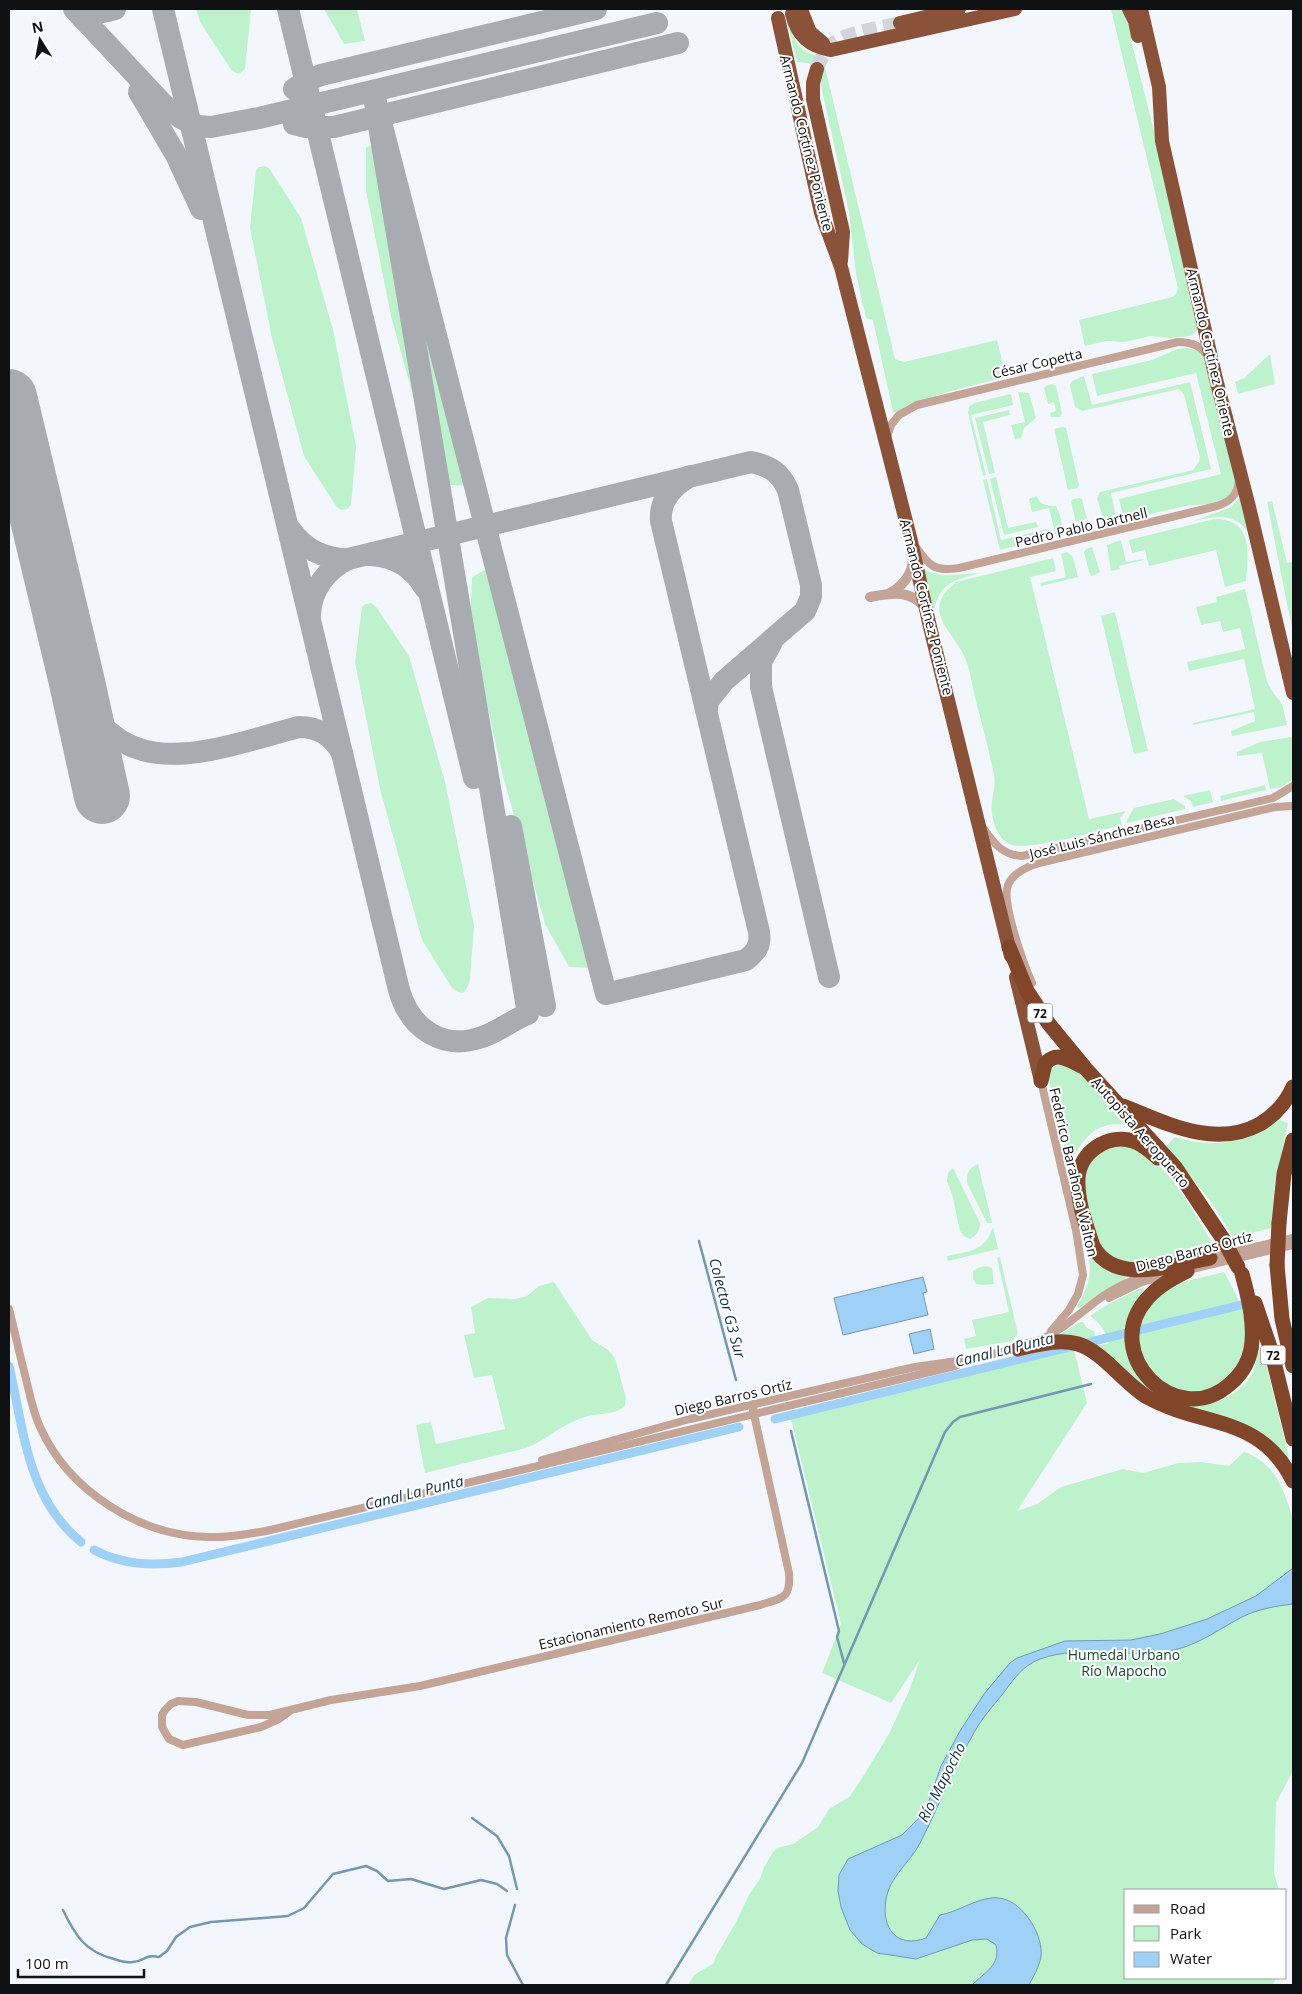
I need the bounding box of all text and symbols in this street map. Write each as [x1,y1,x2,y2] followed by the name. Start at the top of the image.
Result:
[15,15,65,65] north arrow
[30,16,45,37] text: N
[776,53,838,233] street label: Armando Cortínez Poniente
[1182,266,1240,438] street label: Armando Cortínez Oriente
[990,343,1084,383] street label: César Copetta
[1013,503,1149,551] street label: Pedro Pablo Dartnell
[896,517,958,697] street label: Armando Cortínez Poniente
[1026,809,1177,864] street label: José Luis Sánchez Besa
[1028,1004,1052,1022] road number: 72
[1088,1073,1194,1191] street label: Autopista Aeropuerto
[1045,1086,1103,1258] street label: Federico Barahona Walton
[1134,1226,1255,1276] street label: Diego Barros Ortíz
[705,1256,751,1361] water label: Colector G3 Sur
[953,1327,1056,1371] water label: Canal La Punta
[1260,1346,1286,1364] road number: 72
[672,1374,794,1420] street label: Diego Barros Ortíz
[363,1470,466,1514] water label: Canal La Punta
[537,1592,726,1654] street label: Estacionamiento Remoto Sur
[1068,1645,1180,1680] park label: Humedal Urbano Río Mapocho
[912,1739,970,1825] water label: Río Mapocho
[1124,1889,1287,1979] legend
[1170,1898,1206,1918] text: Road
[1170,1923,1201,1943] text: Park
[18,1946,144,1978] scale bar
[1170,1948,1212,1968] text: Water
[25,1953,69,1973] text: 100 m

